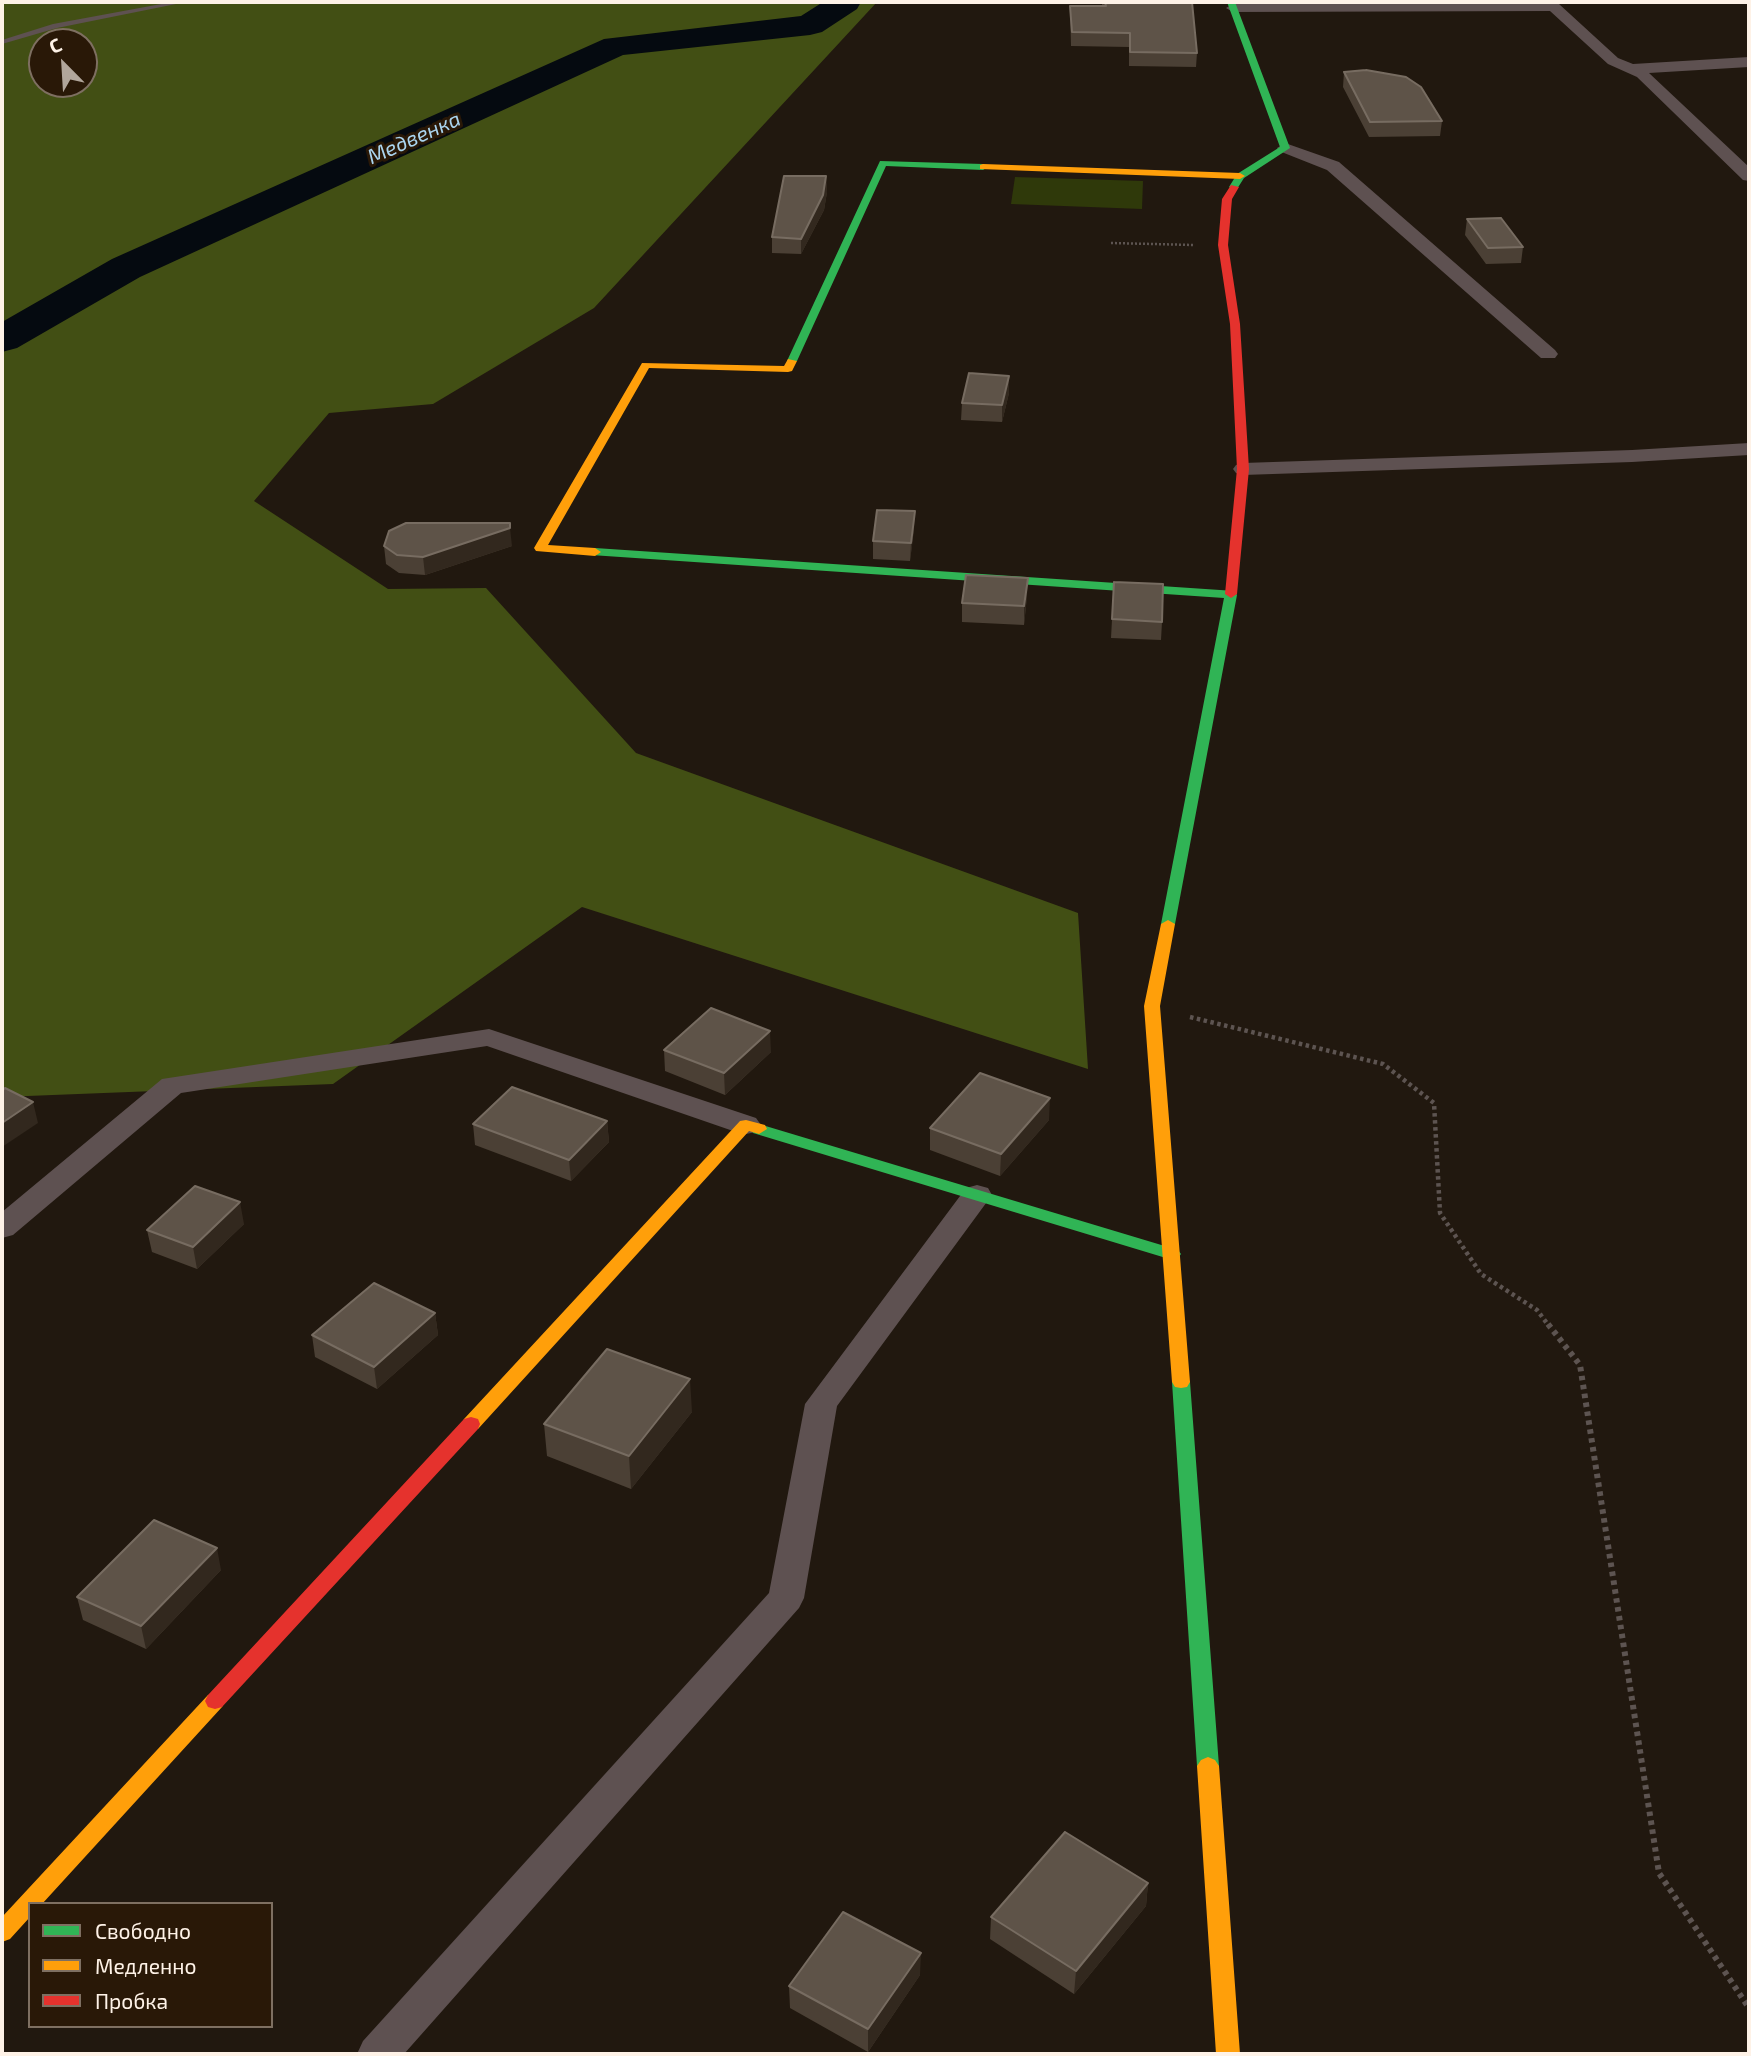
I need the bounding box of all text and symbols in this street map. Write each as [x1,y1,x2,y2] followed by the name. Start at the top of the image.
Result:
[28,28,98,98] north arrow
[45,32,65,58] text: С
[363,106,465,170] water label: Медвенка
[28,1902,273,2028] legend
[95,1918,191,1943] text: Свободно
[95,1953,197,1978] text: Медленно
[95,1988,168,2013] text: Пробка

